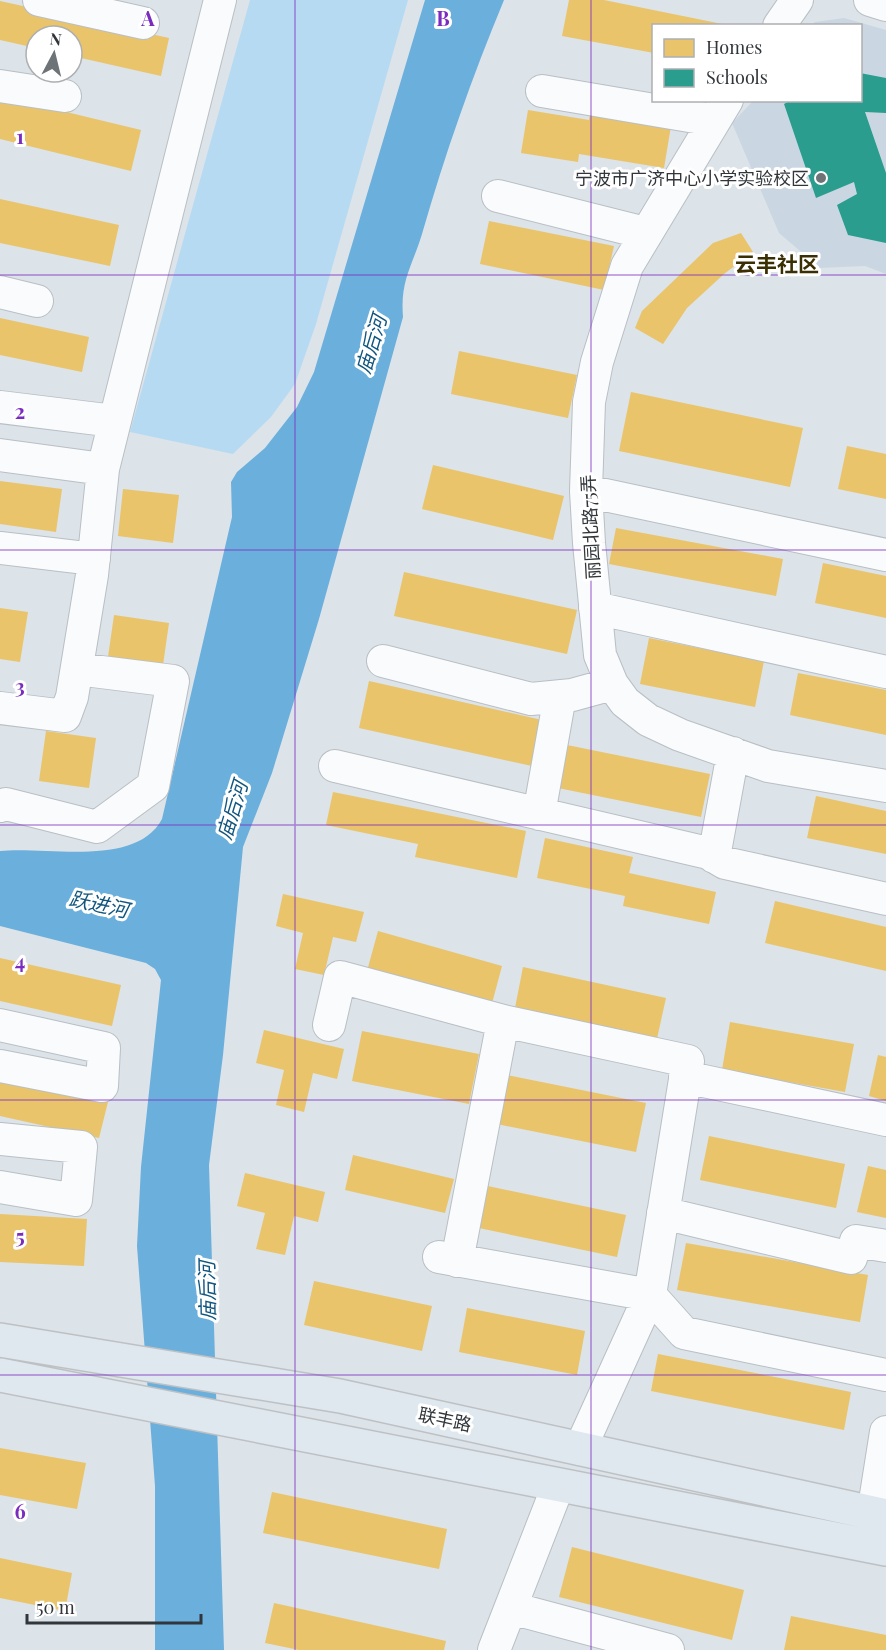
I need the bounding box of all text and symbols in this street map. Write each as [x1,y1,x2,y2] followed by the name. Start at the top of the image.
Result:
[140,4,155,31] text: A
[436,4,450,31] text: B
[24,24,84,84] north arrow
[652,24,862,102] legend
[49,27,63,50] text: N
[706,35,762,59] text: Homes
[706,65,768,89] text: Schools
[16,122,24,149] text: 1
[575,166,809,190] place label: 宁波市广济中心小学实验校区
[814,171,828,185] marker: 宁波市广济中心小学实验校区
[735,249,819,277] district label: 云丰社区
[348,308,393,377] water label: 庙后河
[15,397,25,424] text: 2
[575,474,605,580] street label: 丽园北路75弄
[15,672,25,699] text: 3
[209,774,254,843] water label: 庙后河
[67,884,135,923] water label: 跃进河
[15,947,25,974] text: 4
[15,1222,25,1249] text: 5
[192,1257,220,1321] water label: 庙后河
[416,1402,474,1436] street label: 联丰路
[14,1497,26,1524] text: 6
[27,1587,201,1625] scale bar
[36,1595,75,1619] text: 50 m

